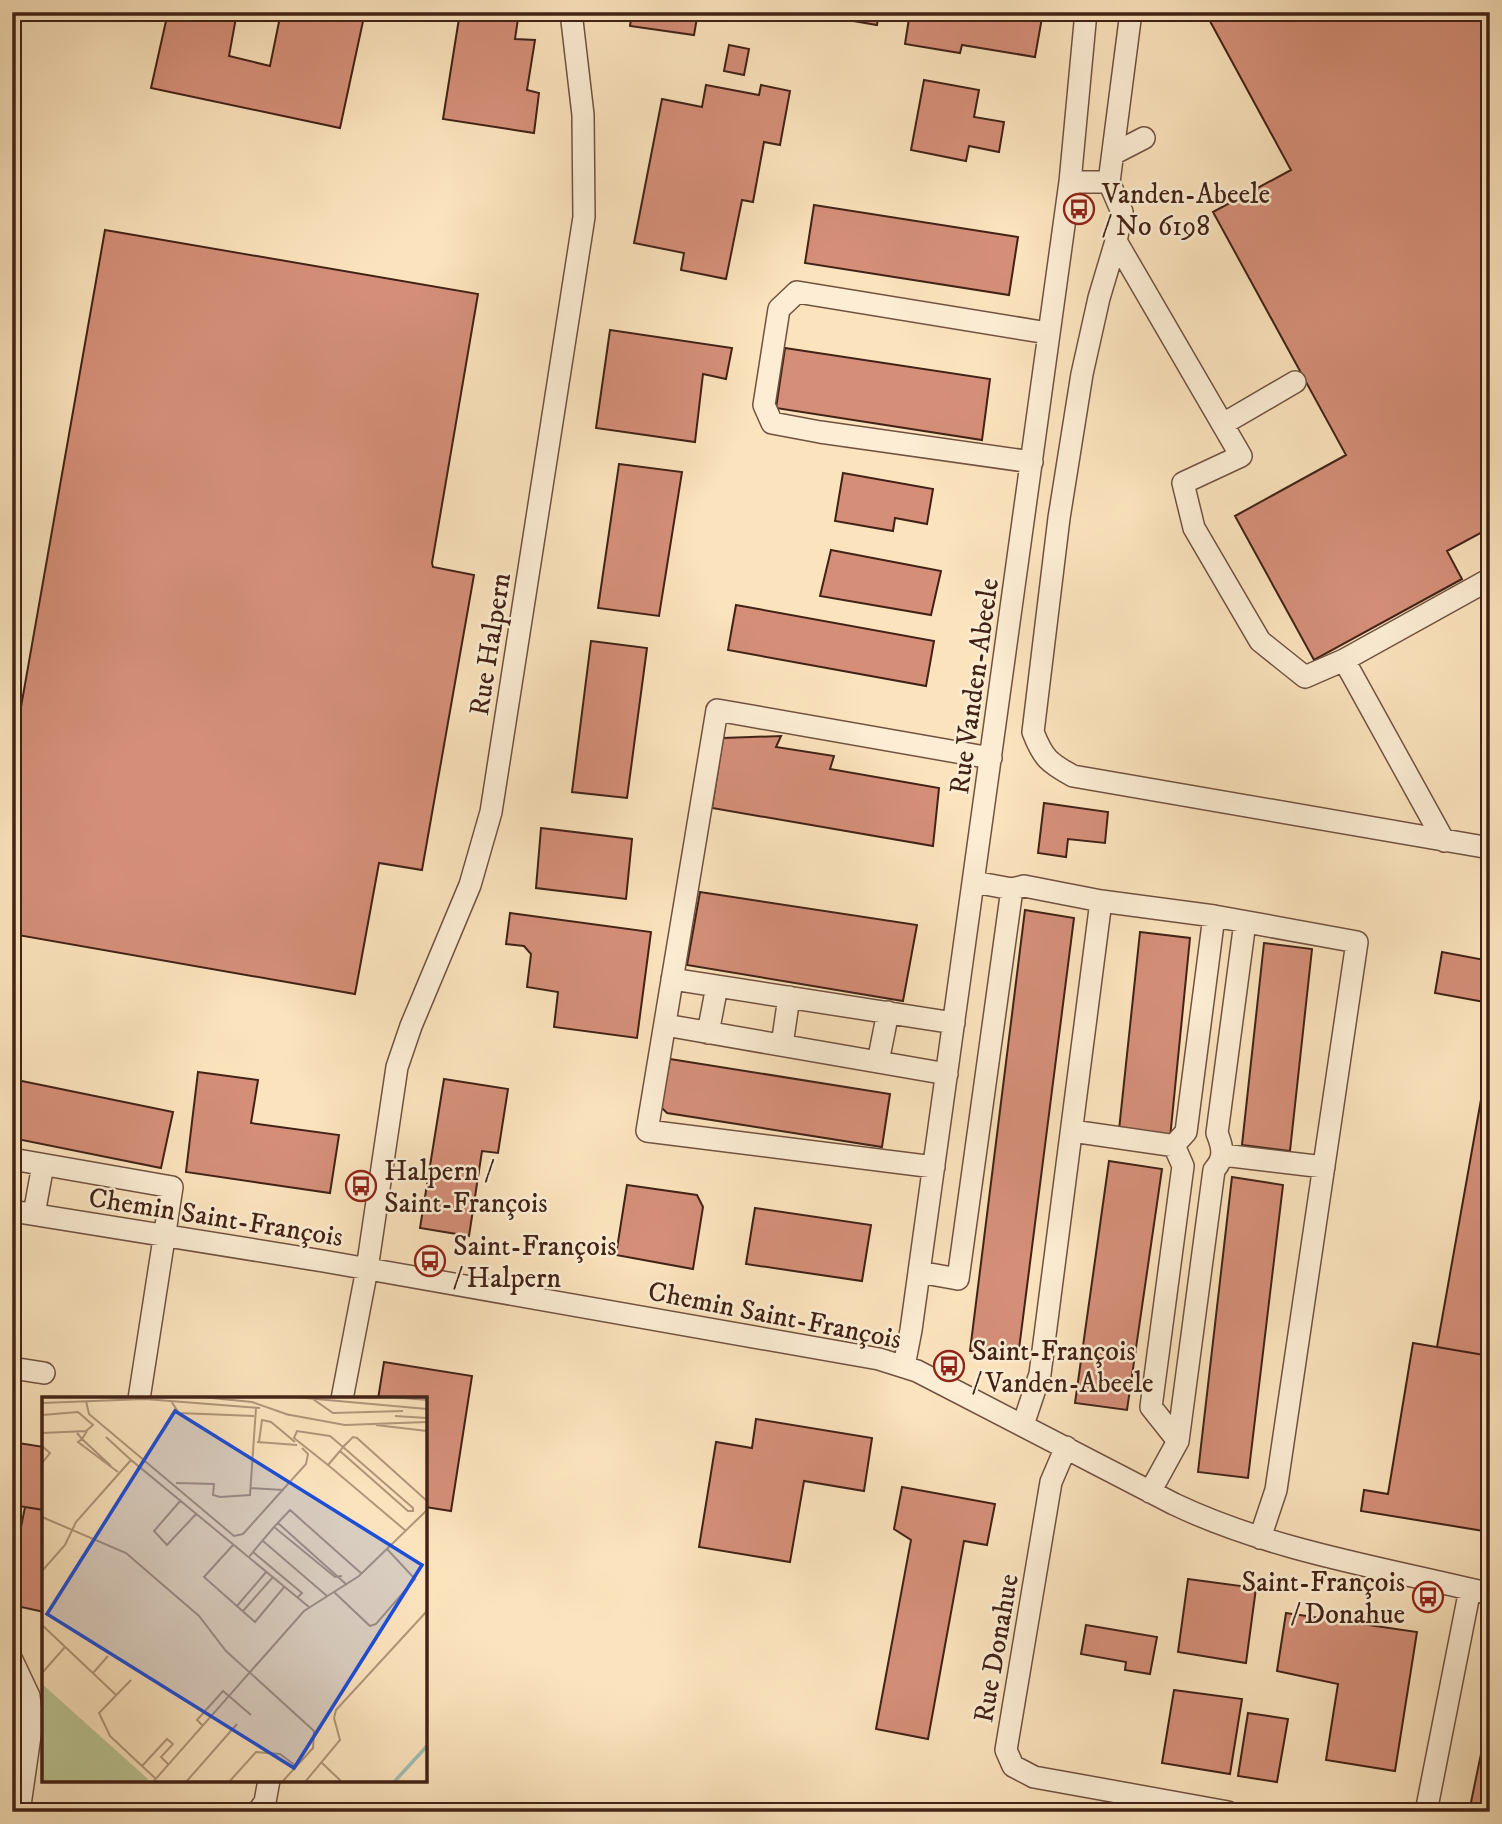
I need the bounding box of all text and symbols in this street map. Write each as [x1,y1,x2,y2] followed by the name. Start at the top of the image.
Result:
[1101,177,1270,244] place label: Vanden-Abeele / No 6198
[1062,192,1096,226] bus stop icon: Vanden-Abeele / No 6198
[462,570,519,718] street label: Rue Halpern
[942,576,1007,796] street label: Rue Vanden-Abeele
[384,1154,548,1221] place label: Halpern / Saint-François
[344,1169,378,1203] bus stop icon: Halpern / Saint-François
[86,1180,346,1255] street label: Chemin Saint-François
[453,1229,617,1296] place label: Saint-François / Halpern
[413,1244,447,1278] bus stop icon: Saint-François / Halpern
[645,1274,904,1357] street label: Chemin Saint-François
[972,1334,1154,1401] place label: Saint-François / Vanden-Abeele
[932,1349,966,1383] bus stop icon: Saint-François / Vanden-Abeele
[42,1397,427,1782] inset map
[1242,1565,1405,1632] place label: Saint-François / Donahue
[966,1571,1027,1725] street label: Rue Donahue
[1411,1580,1445,1614] bus stop icon: Saint-François / Donahue

